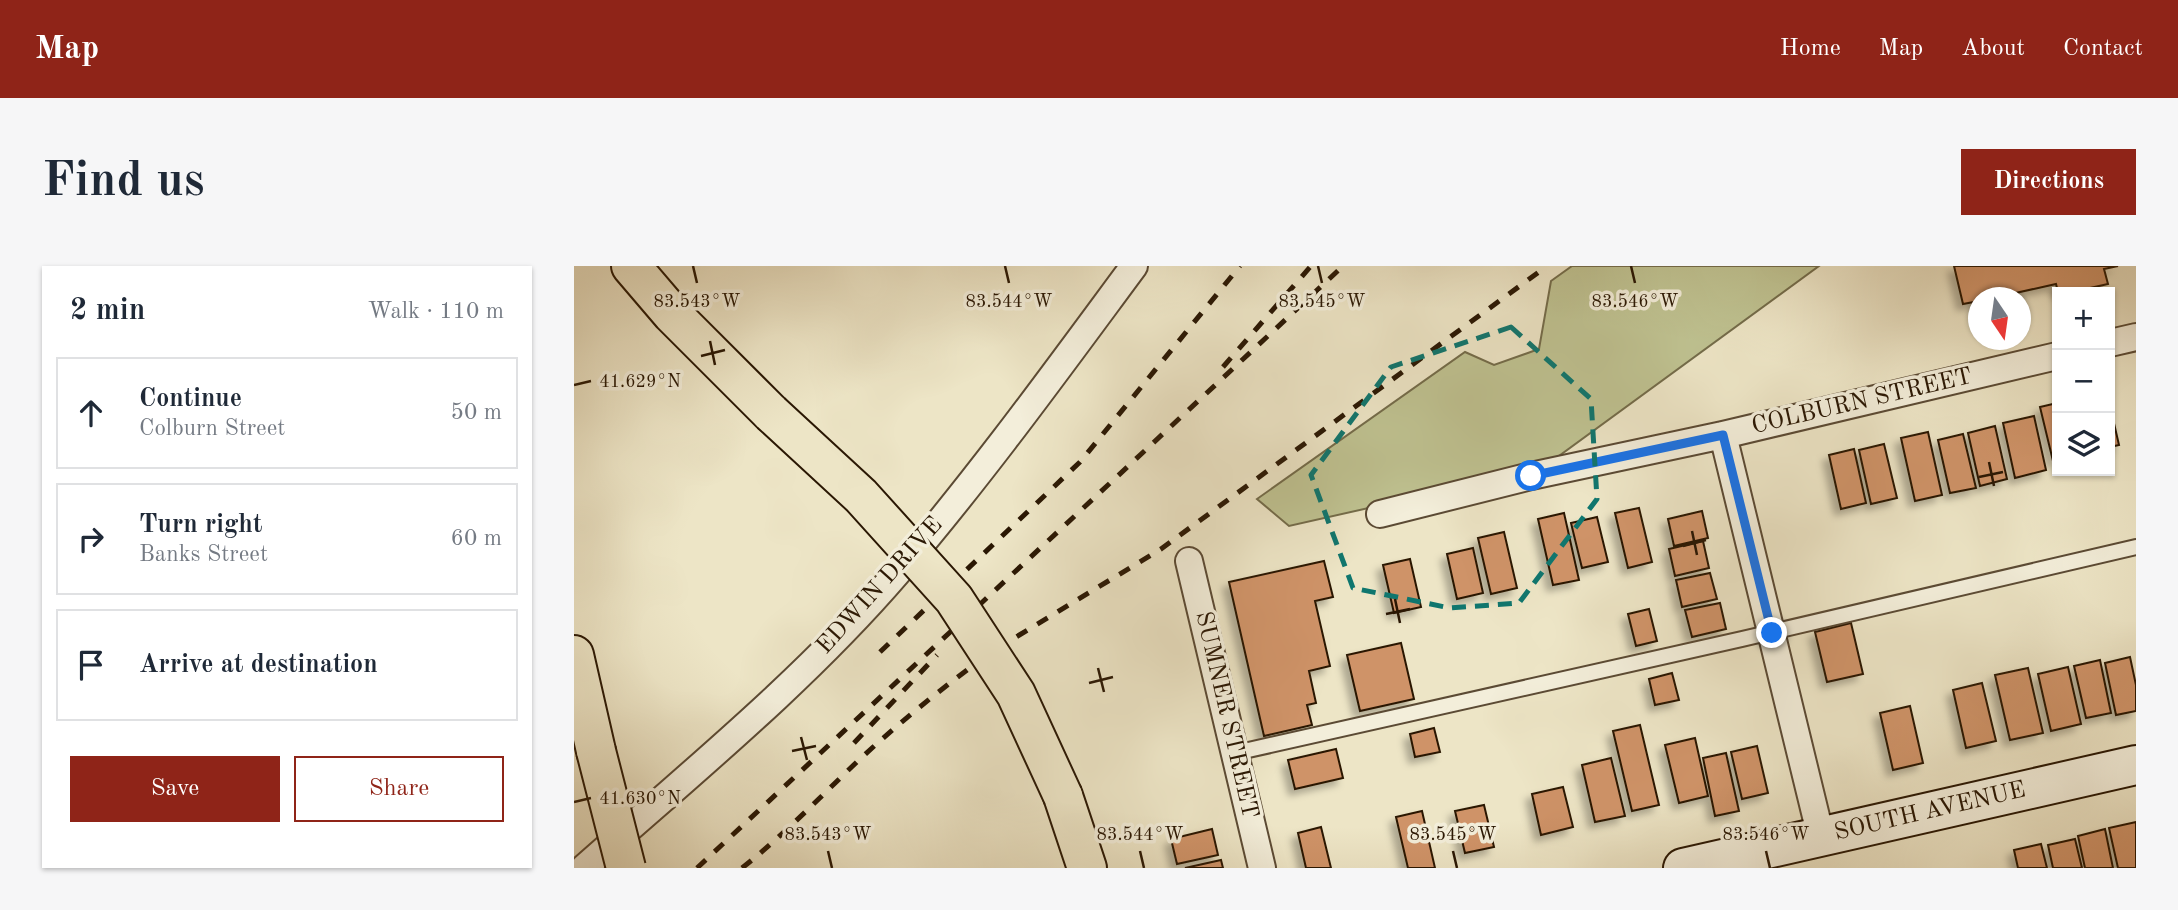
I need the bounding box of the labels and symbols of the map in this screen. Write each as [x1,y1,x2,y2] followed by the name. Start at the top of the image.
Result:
[1968,287,2031,350] north arrow
[654,293,740,311] text: 83.543°W
[966,293,1052,311] text: 83.544°W
[1279,293,1365,311] text: 83.545°W
[1592,293,1678,311] text: 83.546°W
[1749,365,1975,439] street label: COLBURN STREET
[599,373,681,391] text: 41.629°N
[1515,460,1546,491] route start
[813,513,947,659] street label: EDWIN DRIVE
[1191,609,1261,821] street label: SUMNER STREET
[1756,617,1787,648] route end
[1832,778,2028,846] street label: SOUTH AVENUE
[599,790,681,808] text: 41.630°N
[785,826,871,844] text: 83.543°W
[1097,826,1183,844] text: 83.544°W
[1410,826,1496,844] text: 83.545°W
[1723,826,1809,844] text: 83.546°W

